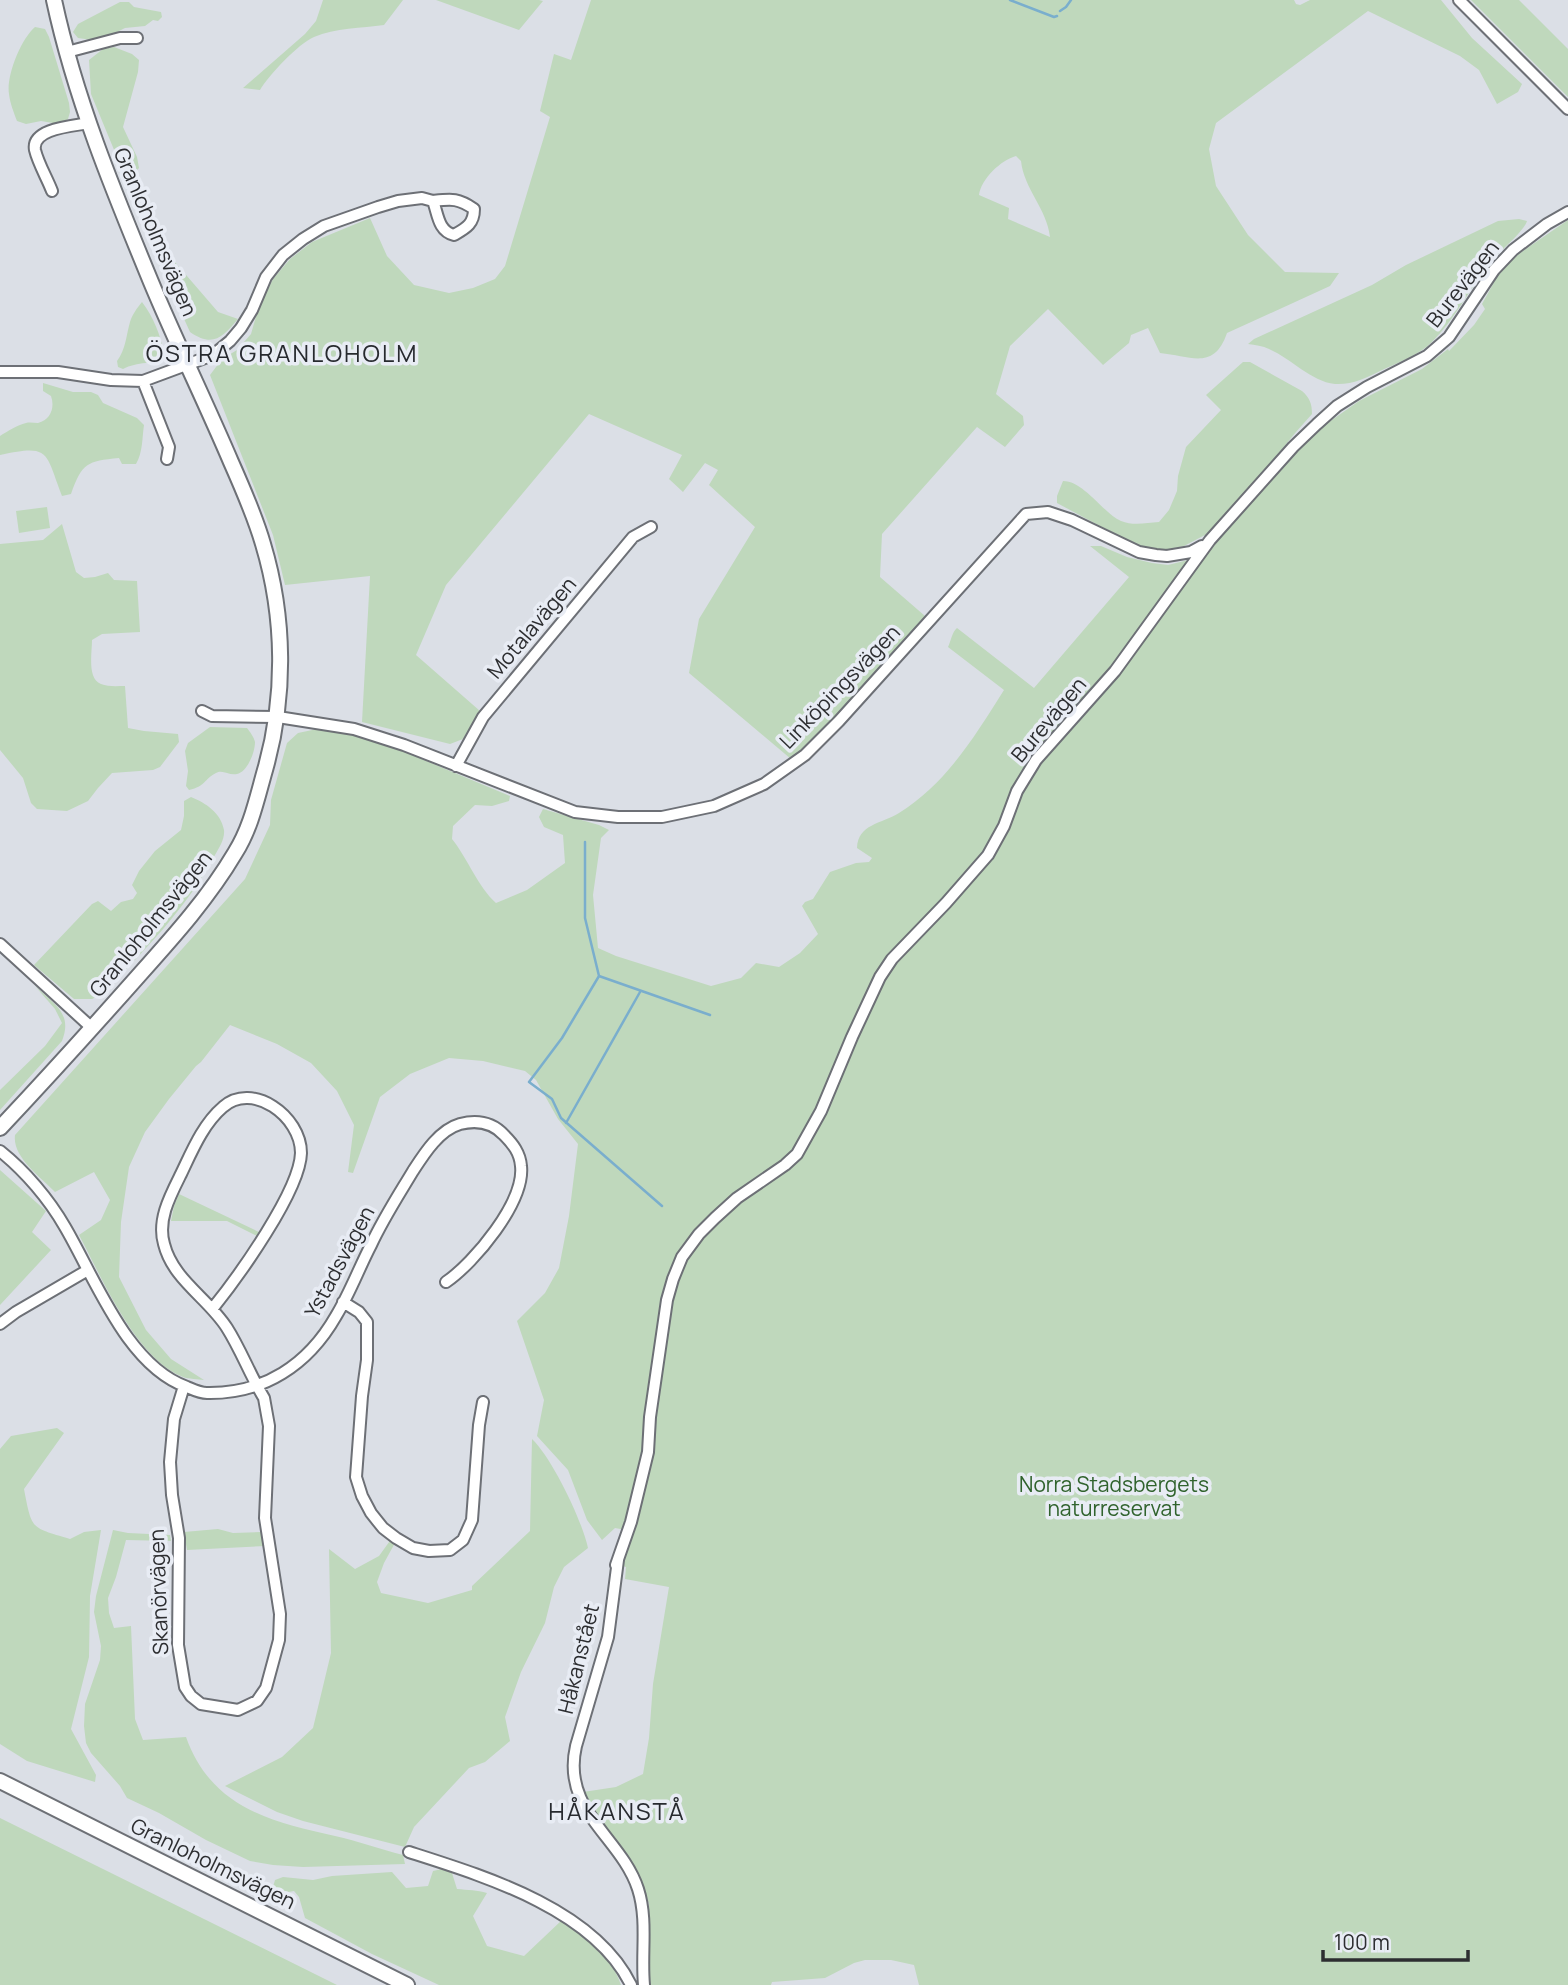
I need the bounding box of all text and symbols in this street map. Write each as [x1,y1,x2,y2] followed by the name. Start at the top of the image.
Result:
[108,143,204,320] street label: Granloholmsvägen
[1419,234,1505,333] street label: Burevägen
[146,336,418,369] district label: ÖSTRA GRANLOHOLM
[480,571,582,684] street label: Motalavägen
[773,618,906,754] street label: Linköpingsvägen
[1004,671,1092,768] street label: Burevägen
[83,845,218,1002] street label: Granloholmsvägen
[298,1201,380,1322] street label: Ystadsvägen
[1019,1470,1209,1522] park label: Norra Stadsbergets naturreservat
[142,1529,174,1655] street label: Skanörvägen
[551,1601,605,1717] street label: Håkanstået
[548,1794,686,1827] district label: HÅKANSTÅ
[126,1811,301,1915] street label: Granloholmsvägen
[1323,1918,1468,1962] scale bar
[1334,1928,1390,1956] text: 100 m

